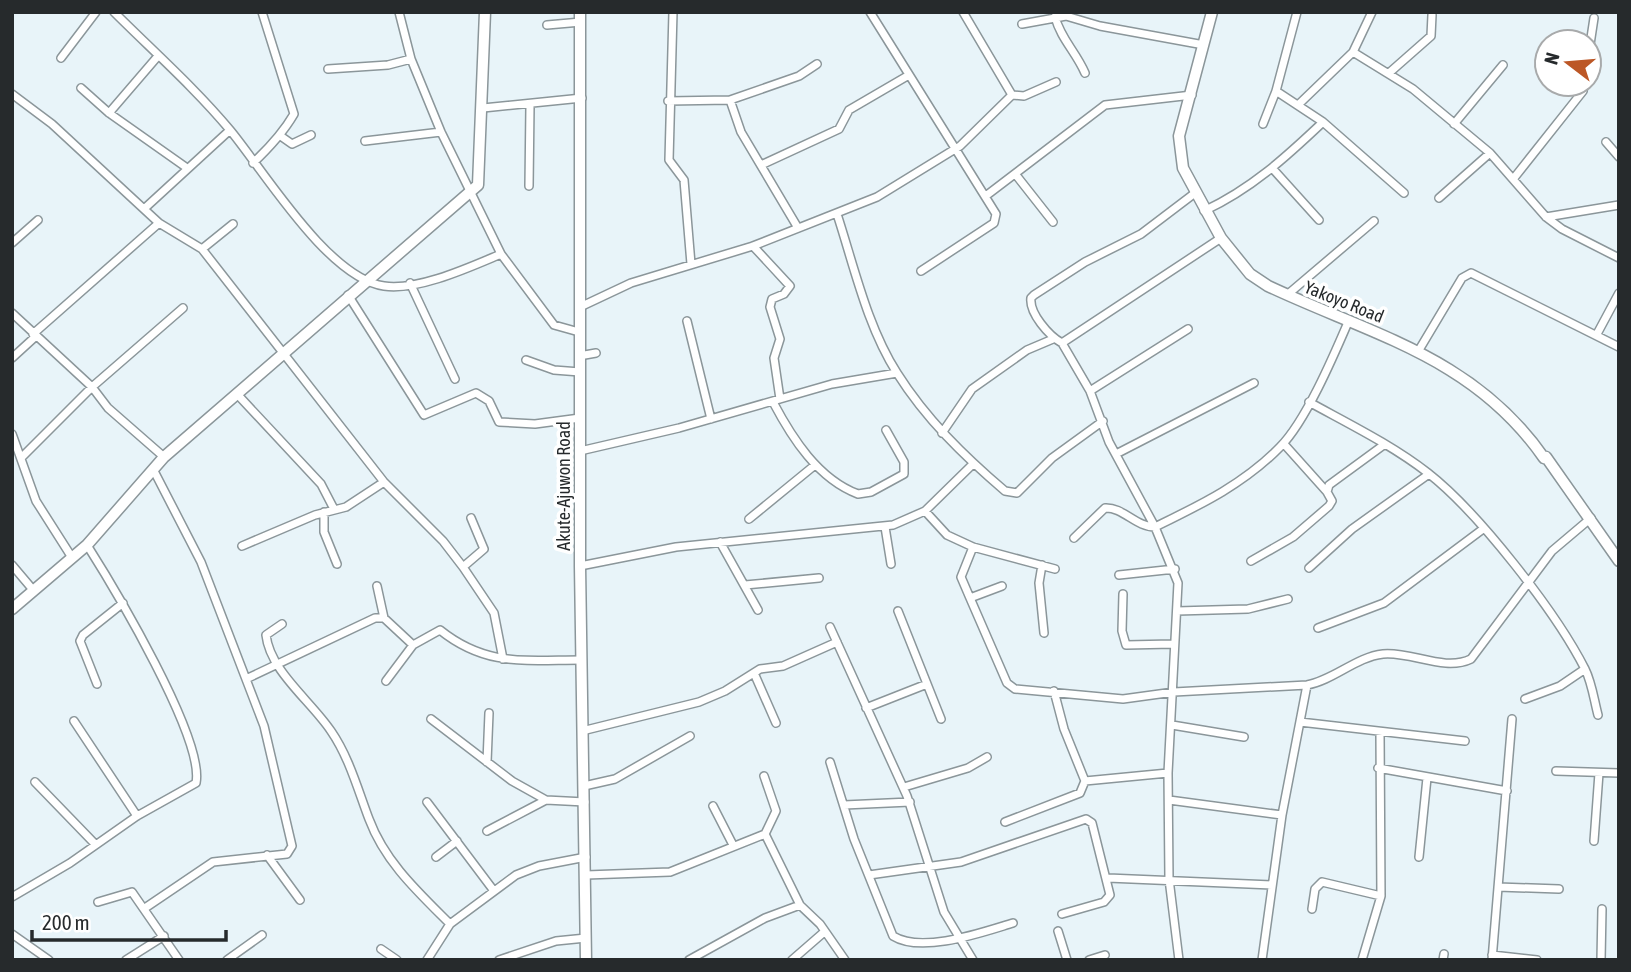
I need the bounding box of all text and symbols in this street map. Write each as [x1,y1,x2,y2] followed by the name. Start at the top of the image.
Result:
[1533,28,1603,98] north arrow
[1540,50,1564,67] text: N
[1301,276,1387,327] street label: Yakoyo Road
[553,421,574,551] street label: Akute-Ajuwon Road
[32,898,226,942] scale bar
[42,910,90,934] text: 200 m

